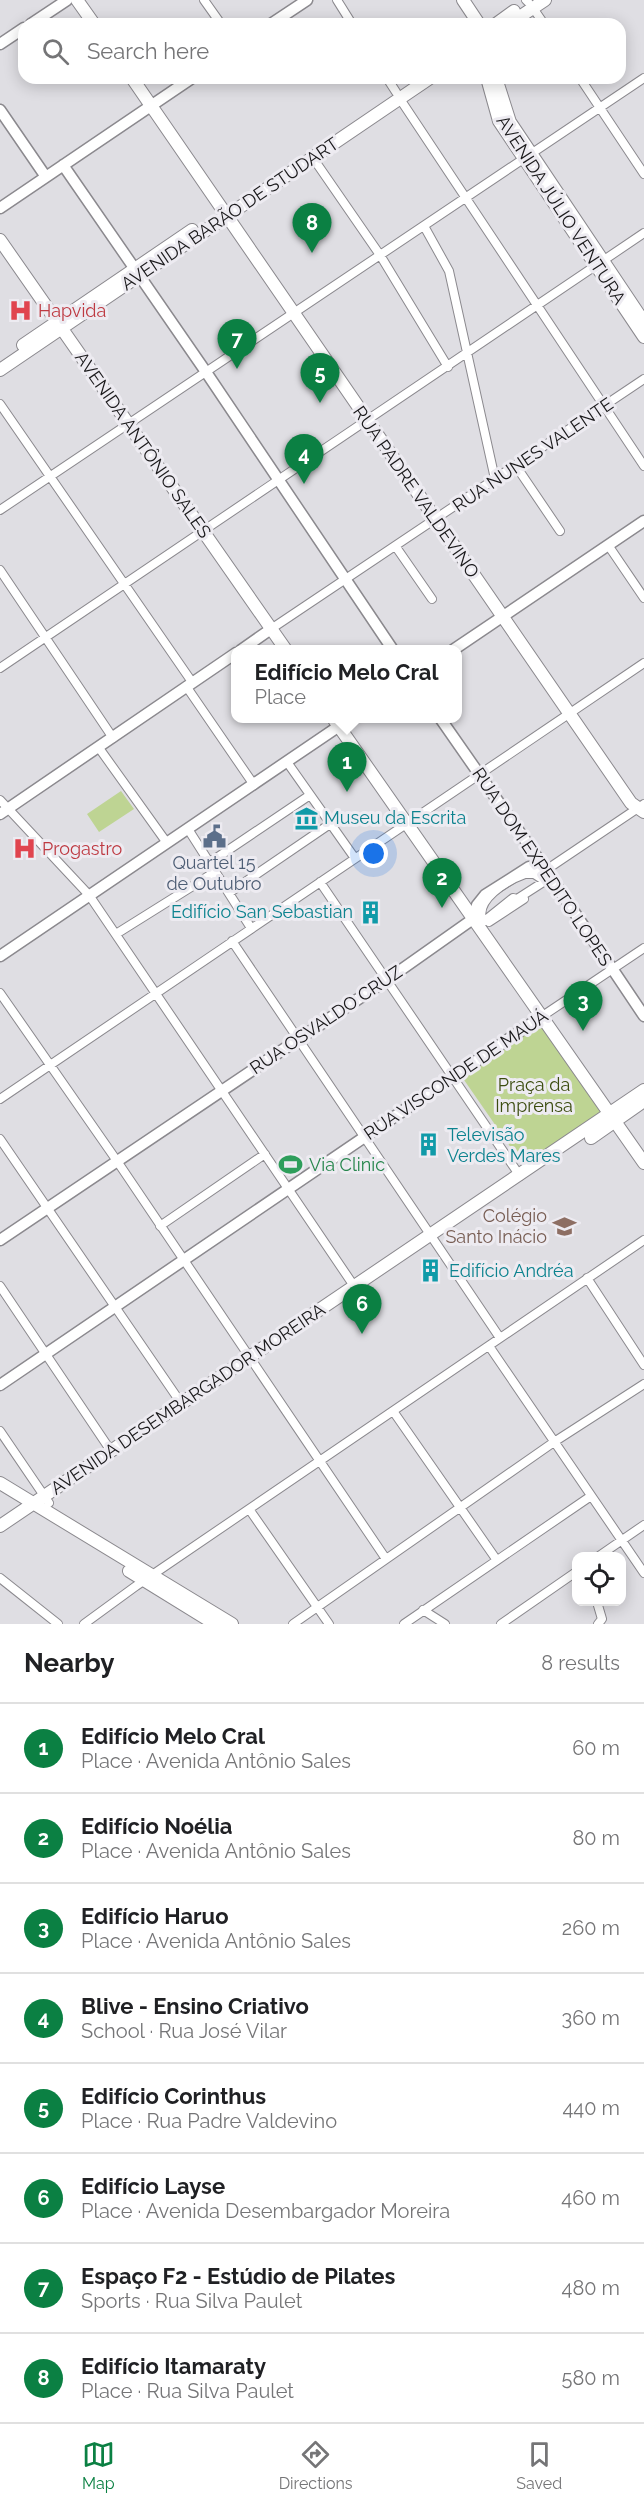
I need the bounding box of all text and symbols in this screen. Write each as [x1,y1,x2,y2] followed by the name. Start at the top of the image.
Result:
[18,18,626,84] search box
[39,35,72,68] icon: search
[87,38,209,64] text: Search here
[492,111,631,308] street label: AVENIDA JÚLIO VENTURA
[117,133,342,294] street label: AVENIDA BARÃO DE STUDART
[292,204,332,253] pin: 8
[7,298,33,324] hospital icon: Hapvida
[38,300,106,321] place label: Hapvida
[218,320,256,369] pin: 7
[71,347,217,542] street label: AVENIDA ANTÔNIO SALES
[300,354,340,403] pin: 5
[449,393,617,516] street label: RUA NUNES VALENTE
[349,402,484,582] street label: RUA PADRE VALDEVINO
[284,434,324,484] pin: 4
[231,645,462,723] popup
[255,659,438,685] text: Edifício Melo Cral
[255,685,306,709] text: Place
[328,742,366,792] pin: 1
[468,764,617,970] street label: RUA DOM EXPEDITO LOPES
[293,805,319,831] museum icon: Museu da Escrita
[324,807,466,828] place label: Museu da Escrita
[201,824,227,850] public building icon: Quartel 15 de Outubro
[11,836,37,862] hospital icon: Progastro
[42,838,123,859] place label: Progastro
[359,839,388,868] your location
[166,852,262,894] place label: Quartel 15 de Outubro
[422,858,462,908] pin: 2
[358,899,384,925] building icon: Edifício San Sebastian
[171,901,353,922] place label: Edifício San Sebastian
[246,961,406,1078] street label: RUA OSVALDO CRUZ
[564,982,602,1031] pin: 3
[359,1004,552,1144] street label: RUA VISCONDE DE MAUÁ
[495,1074,573,1116] park label: Praça da Imprensa
[447,1124,561,1166] place label: Televisão Verdes Mares
[416,1132,442,1158] building icon: Televisão Verdes Mares
[278,1152,304,1178] sports icon: Via Clinic
[309,1154,385,1175] place label: Via Clinic
[445,1205,547,1247] place label: Colégio Santo Inácio
[552,1213,578,1239] school or university icon: Colégio Santo Inácio
[418,1258,444,1284] building icon: Edifício Andréa
[449,1260,574,1281] place label: Edifício Andréa
[342,1284,382,1334] pin: 6
[47,1299,329,1499] street label: AVENIDA DESEMBARGADOR MOREIRA
[572,1552,626,1606] map controls
[572,1552,626,1606] button: locate
[24,1648,114,1678] text: Nearby
[541,1651,620,1675] text: 8 results
[81,1723,265,1749] text: Edifício Melo Cral
[39,1736,48,1760] text: 1
[572,1736,620,1760] text: 60 m
[81,1749,351,1773] text: Place · Avenida Antônio Sales
[81,1813,233,1839] text: Edifício Noélia
[38,1826,49,1850] text: 2
[572,1826,620,1850] text: 80 m
[81,1839,351,1863] text: Place · Avenida Antônio Sales
[81,1903,229,1929] text: Edifício Haruo
[38,1916,49,1940] text: 3
[562,1916,620,1940] text: 260 m
[81,1929,351,1953] text: Place · Avenida Antônio Sales
[81,1993,309,2019] text: Blive - Ensino Criativo
[38,2006,49,2030] text: 4
[562,2006,620,2030] text: 360 m
[81,2019,287,2043] text: School · Rua José Vilar
[81,2083,266,2109] text: Edifício Corinthus
[38,2096,49,2120] text: 5
[562,2096,620,2120] text: 440 m
[81,2109,337,2133] text: Place · Rua Padre Valdevino
[81,2173,225,2199] text: Edifício Layse
[37,2186,50,2210] text: 6
[561,2186,620,2210] text: 460 m
[81,2199,450,2223] text: Place · Avenida Desembargador Moreira
[81,2263,395,2289] text: Espaço F2 - Estúdio de Pilates
[38,2276,49,2300] text: 7
[562,2276,620,2300] text: 480 m
[81,2289,302,2313] text: Sports · Rua Silva Paulet
[81,2353,266,2379] text: Edifício Itamaraty
[37,2366,50,2390] text: 8
[562,2366,620,2390] text: 580 m
[81,2379,294,2403] text: Place · Rua Silva Paulet
[82,2438,115,2493] tab: Map
[279,2438,353,2493] tab: Directions
[516,2438,562,2493] tab: Saved

